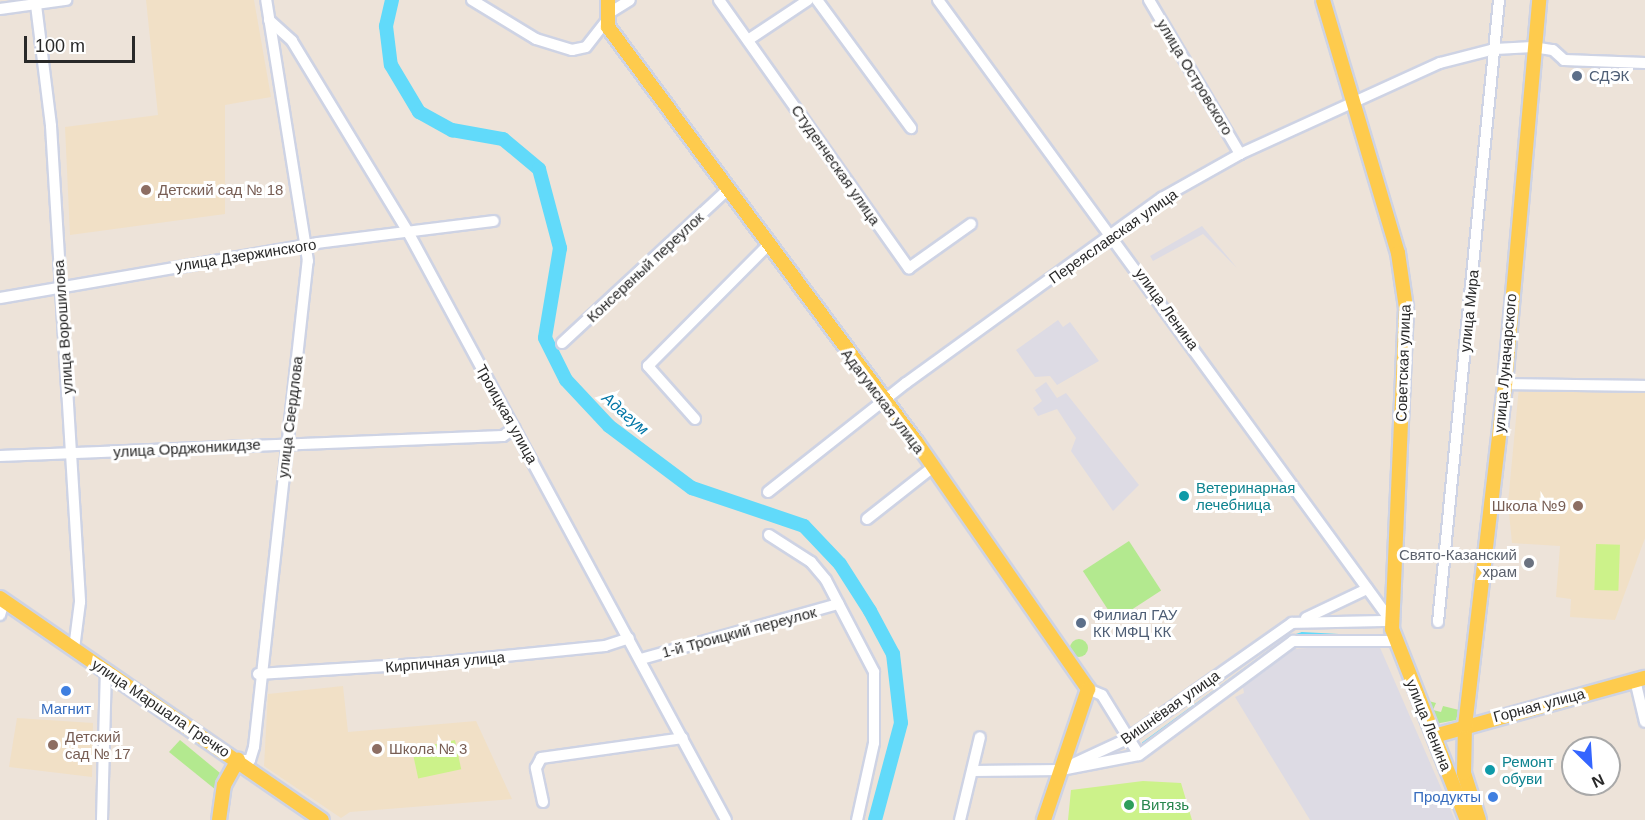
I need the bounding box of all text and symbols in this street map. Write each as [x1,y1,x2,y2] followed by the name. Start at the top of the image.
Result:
[1153,16,1237,138] street label: улица Островского
[27,24,138,62] scale bar
[35,36,85,56] text: 100 m
[1589,67,1629,85] place label: СДЭК
[1570,69,1584,83] marker: СДЭК
[788,101,884,229] street label: Студенческая улица
[158,181,283,199] place label: Детский сад № 18
[139,183,153,197] marker: Детский сад № 18
[1045,185,1181,287] street label: Переяславская улица
[583,208,707,326] street label: Консервный переулок
[174,235,318,275] street label: улица Дзержинского
[49,259,77,395] street label: улица Ворошилова
[1131,265,1203,353] street label: улица Ленина
[1456,269,1482,353] street label: улица Мира
[1490,293,1520,433] street label: улица Луначарского
[1392,304,1414,422] street label: Советская улица
[838,345,928,457] street label: Адагумская улица
[274,355,306,479] street label: улица Свердлова
[472,361,542,467] street label: Троицкая улица
[598,389,652,439] water label: Адагум
[113,435,261,461] street label: улица Орджоникидзе
[1196,478,1295,513] place label: Ветеринарная лечебница
[1177,489,1191,503] marker: Ветеринарная лечебница
[1492,497,1566,515] place label: Школа №9
[1571,499,1585,513] marker: Школа №9
[1399,545,1517,580] place label: Свято-Казанский храм
[1522,556,1536,570] marker: Свято-Казанский храм
[660,603,818,661] street label: 1-й Троицкий переулок
[1093,605,1177,640] place label: Филиал ГАУ КК МФЦ КК
[1074,616,1088,630] marker: Филиал ГАУ КК МФЦ КК
[384,648,506,676] street label: Кирпичная улица
[89,655,233,761] street label: улица Маршала Гречко
[1117,666,1223,748] street label: Вишнёвая улица
[1403,677,1455,773] street label: улица Ленина
[59,684,73,698] marker: Магнит
[1491,684,1587,726] street label: Горная улица
[41,700,91,718] place label: Магнит
[65,727,131,762] place label: Детский сад № 17
[1561,736,1621,796] north arrow
[46,738,60,752] marker: Детский сад № 17
[389,740,467,758] place label: Школа № 3
[370,742,384,756] marker: Школа № 3
[1502,752,1553,787] place label: Ремонт обуви
[1483,763,1497,777] marker: Ремонт обуви
[1589,771,1607,791] text: N
[1413,788,1481,806] place label: Продукты
[1486,790,1500,804] marker: Продукты
[1141,796,1189,814] place label: Витязь
[1122,798,1136,812] marker: Витязь

